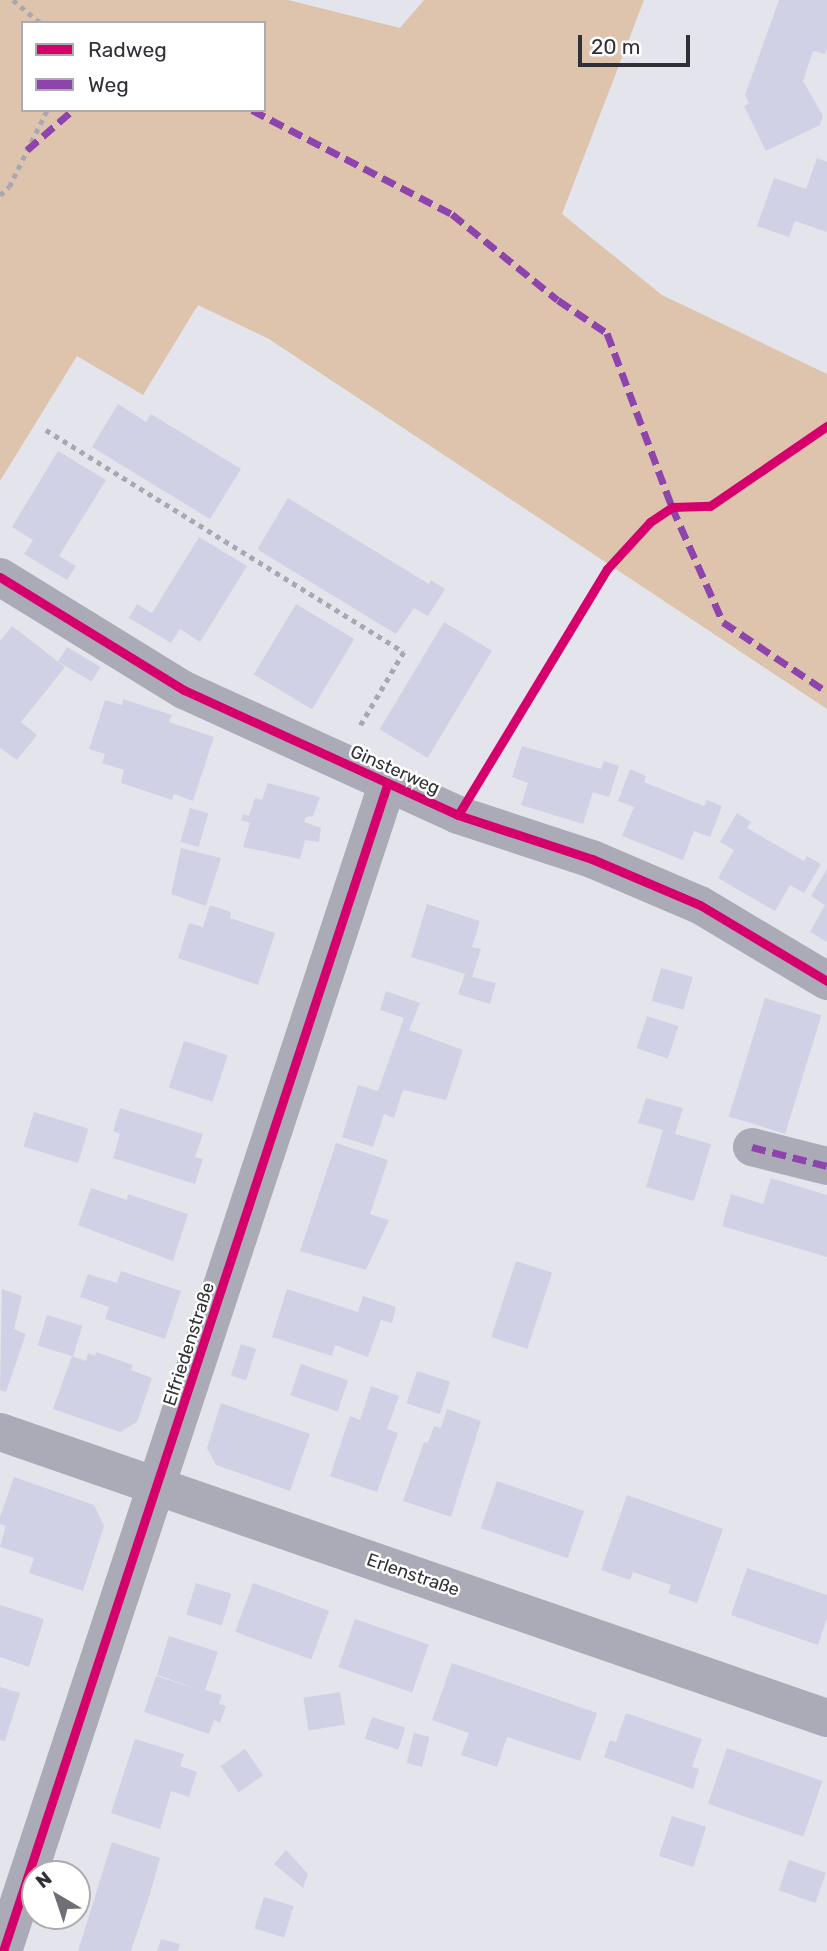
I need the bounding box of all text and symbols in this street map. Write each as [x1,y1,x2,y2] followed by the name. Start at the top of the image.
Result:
[21,21,266,112] legend
[582,21,694,65] scale bar
[591,34,640,59] text: 20 m
[88,37,167,62] text: Radweg
[88,72,129,97] text: Weg
[347,741,443,799] street label: Ginsterweg
[159,1279,219,1409] street label: Elfriedenstraße
[364,1549,462,1601] street label: Erlenstraße
[21,1860,91,1930] north arrow
[31,1867,56,1893] text: N

